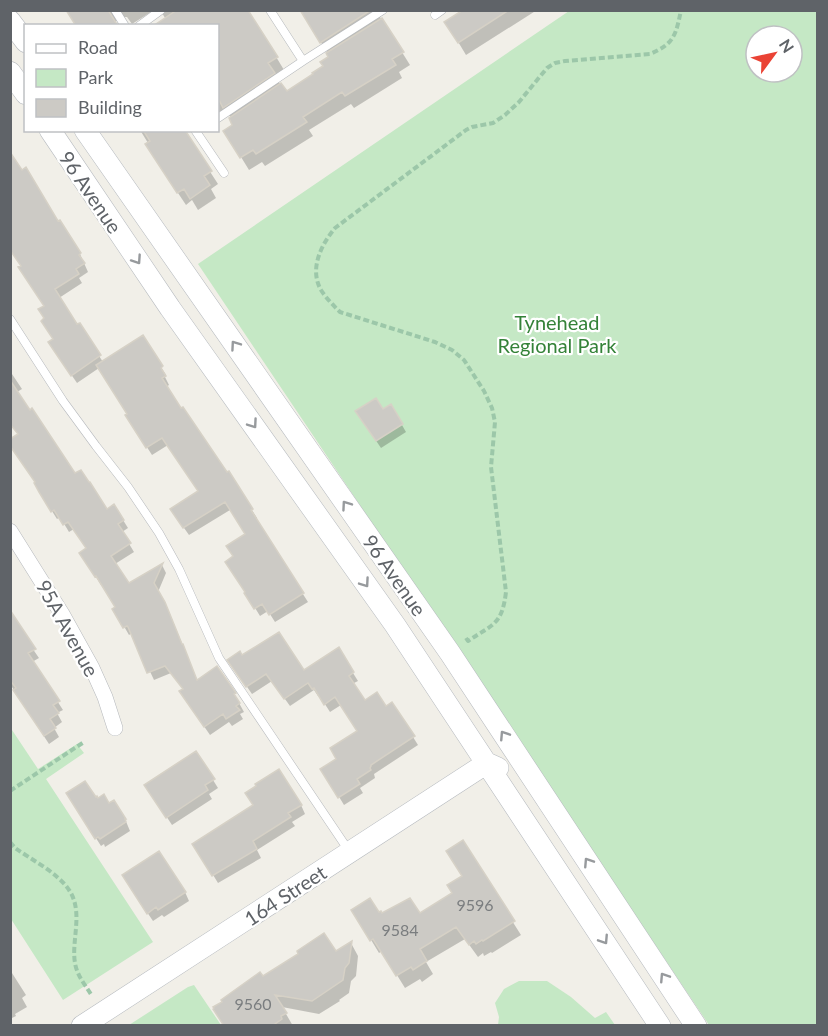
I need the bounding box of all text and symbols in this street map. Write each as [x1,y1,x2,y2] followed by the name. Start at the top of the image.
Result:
[24,24,219,132] legend
[744,24,804,84] north arrow
[776,35,798,56] text: N
[78,36,118,58] text: Road
[78,66,114,88] text: Park
[78,96,142,118] text: Building
[55,146,127,238] street label: 96 Avenue
[130,253,141,264] one-way arrow
[498,310,617,357] park label: Tynehead Regional Park
[231,341,242,352] one-way arrow
[246,417,257,428] one-way arrow
[342,501,353,512] one-way arrow
[358,530,432,620] street label: 96 Avenue
[32,576,104,680] street label: 95A Avenue
[358,576,369,587] one-way arrow
[500,731,512,741] one-way arrow
[584,858,595,869] one-way arrow
[240,860,330,930] street label: 164 Street
[456,895,494,914] house number: 9596
[381,920,419,939] house number: 9584
[596,934,608,944] one-way arrow
[660,972,671,983] one-way arrow
[234,994,272,1013] house number: 9560

